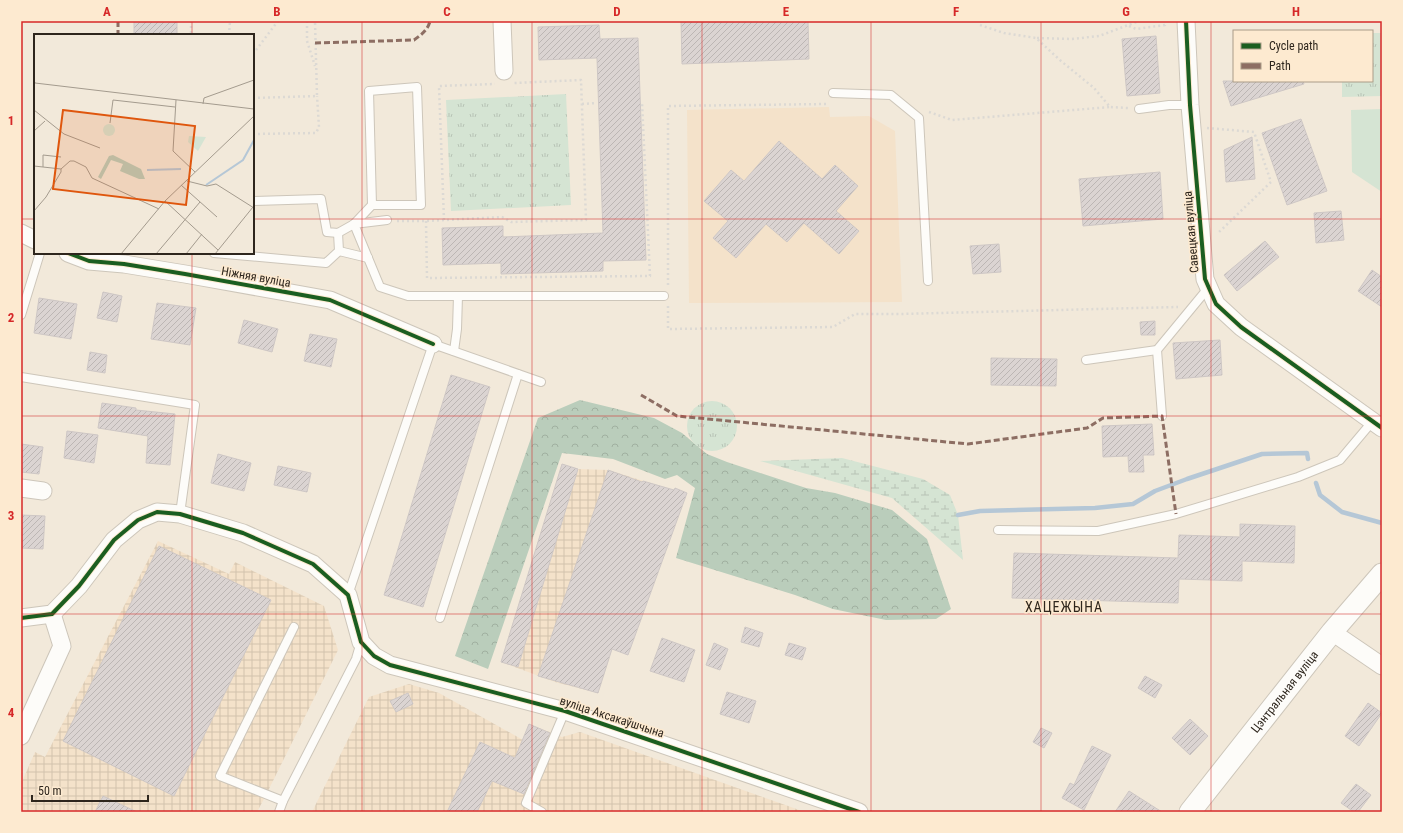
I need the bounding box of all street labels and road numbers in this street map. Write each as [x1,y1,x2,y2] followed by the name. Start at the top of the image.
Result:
[1180,190,1202,274] street label: Савецкая вуліца
[220,264,292,290] street label: Ніжняя вуліца
[1248,648,1321,736] street label: Цэнтральная вуліца
[558,694,666,741] street label: вуліца Аксакаўшчына

